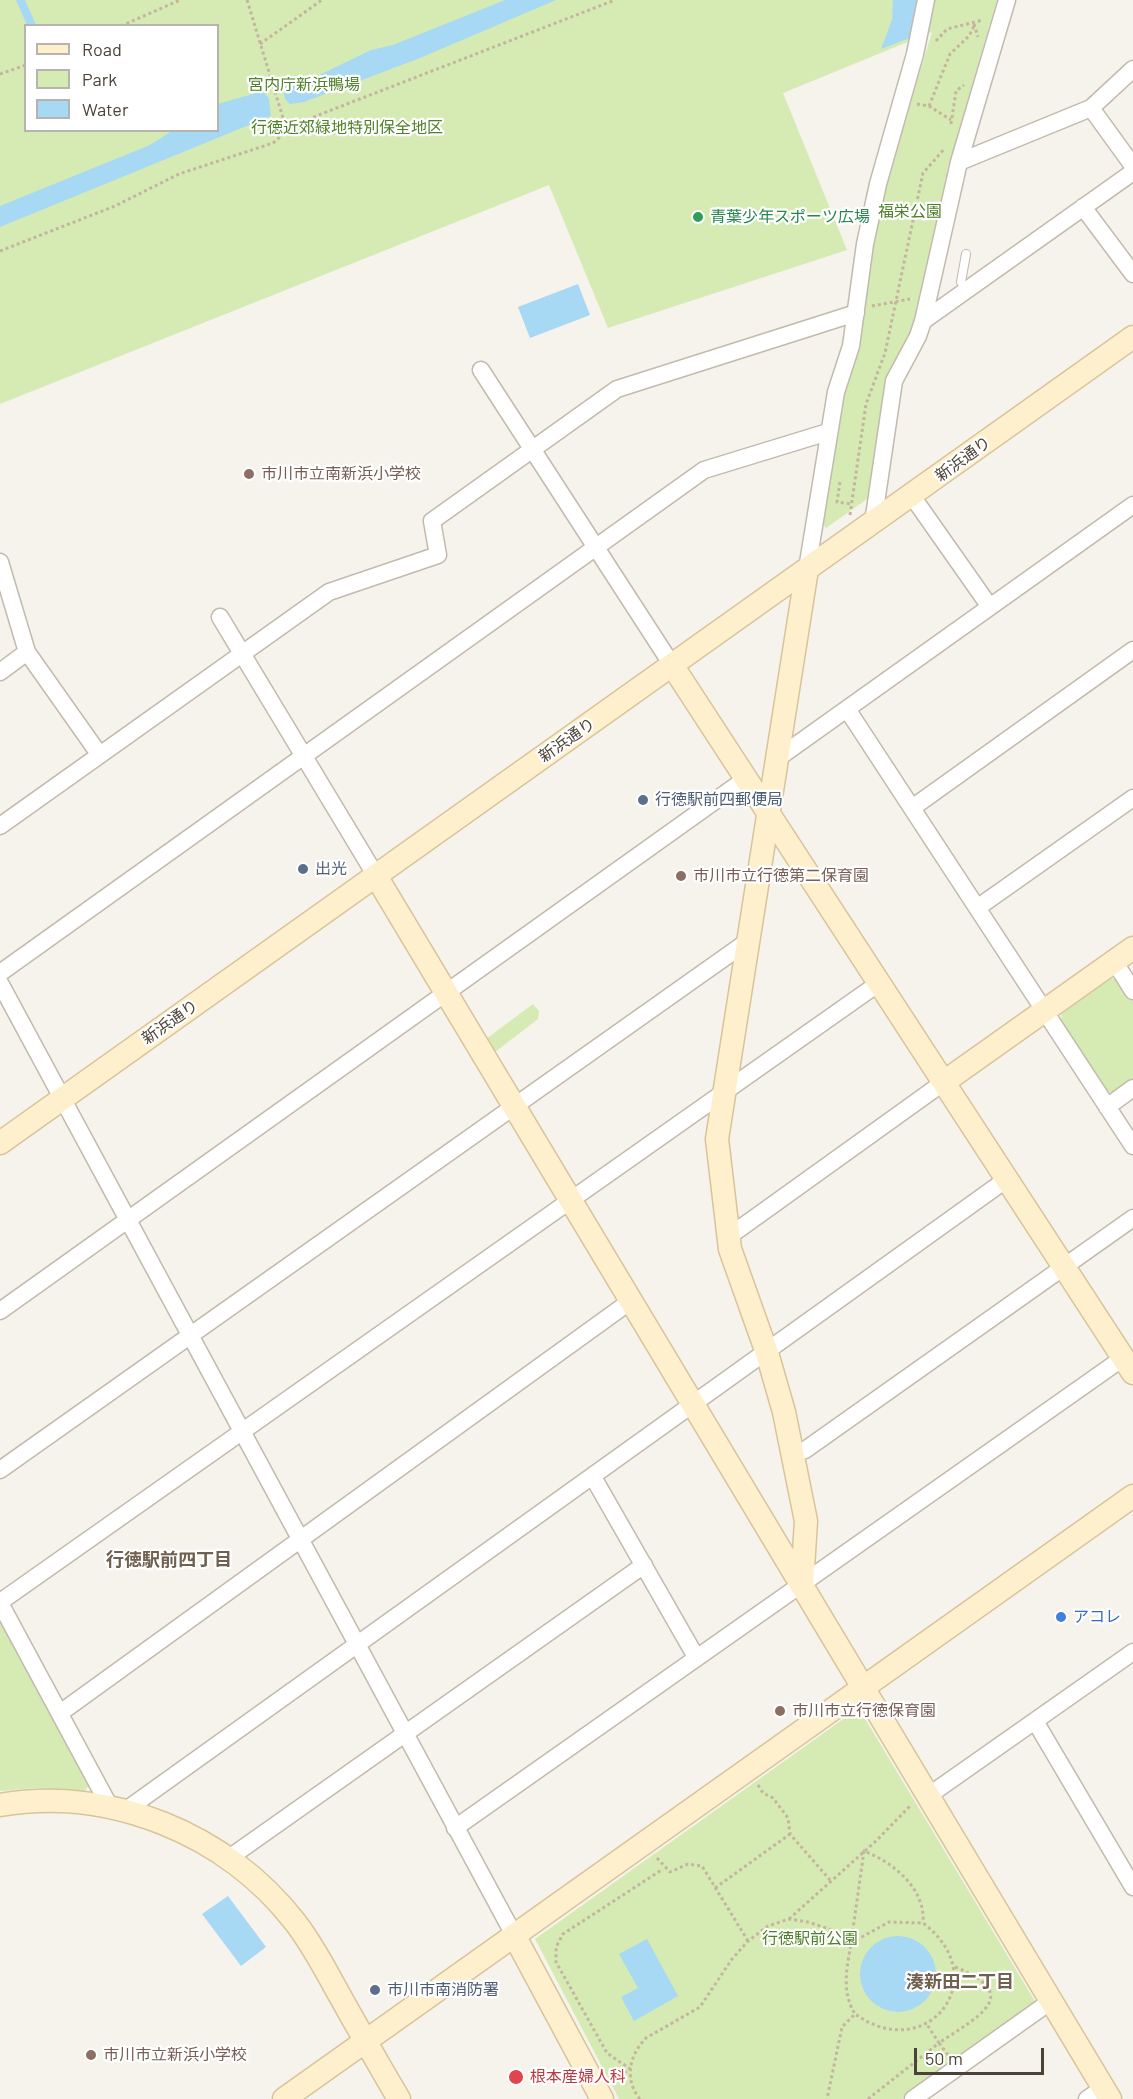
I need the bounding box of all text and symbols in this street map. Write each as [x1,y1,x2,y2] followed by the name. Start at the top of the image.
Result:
[24,24,219,132] legend
[82,38,122,60] text: Road
[82,68,117,90] text: Park
[248,75,360,95] park label: 宮内庁新浜鴨場
[82,98,129,120] text: Water
[251,118,443,138] park label: 行徳近郊緑地特別保全地区
[878,202,942,222] park label: 福栄公園
[710,207,870,227] place label: 青葉少年スポーツ広場
[691,210,705,224] marker: 青葉少年スポーツ広場
[931,432,995,486] street label: 新浜通り
[261,464,421,484] place label: 市川市立南新浜小学校
[242,467,256,481] marker: 市川市立南新浜小学校
[535,714,599,766] street label: 新浜通り
[655,790,783,810] place label: 行徳駅前四郵便局
[636,793,650,807] marker: 行徳駅前四郵便局
[315,859,347,879] place label: 出光
[296,862,310,876] marker: 出光
[693,866,869,886] place label: 市川市立行徳第二保育園
[674,869,688,883] marker: 市川市立行徳第二保育園
[138,996,202,1048] street label: 新浜通り
[106,1549,232,1571] district label: 行徳駅前四丁目
[1073,1607,1121,1627] place label: アコレ
[1054,1610,1068,1624] marker: アコレ
[792,1701,936,1721] place label: 市川市立行徳保育園
[773,1704,787,1718] marker: 市川市立行徳保育園
[762,1929,858,1949] park label: 行徳駅前公園
[906,1971,1014,1993] district label: 湊新田二丁目
[387,1980,499,2000] place label: 市川市南消防署
[368,1983,382,1997] marker: 市川市南消防署
[917,2036,1048,2074] scale bar
[103,2045,247,2065] place label: 市川市立新浜小学校
[925,2047,963,2069] text: 50 m
[84,2048,98,2062] marker: 市川市立新浜小学校
[530,2067,626,2087] place label: 根本産婦人科
[507,2068,525,2086] marker: 根本産婦人科

